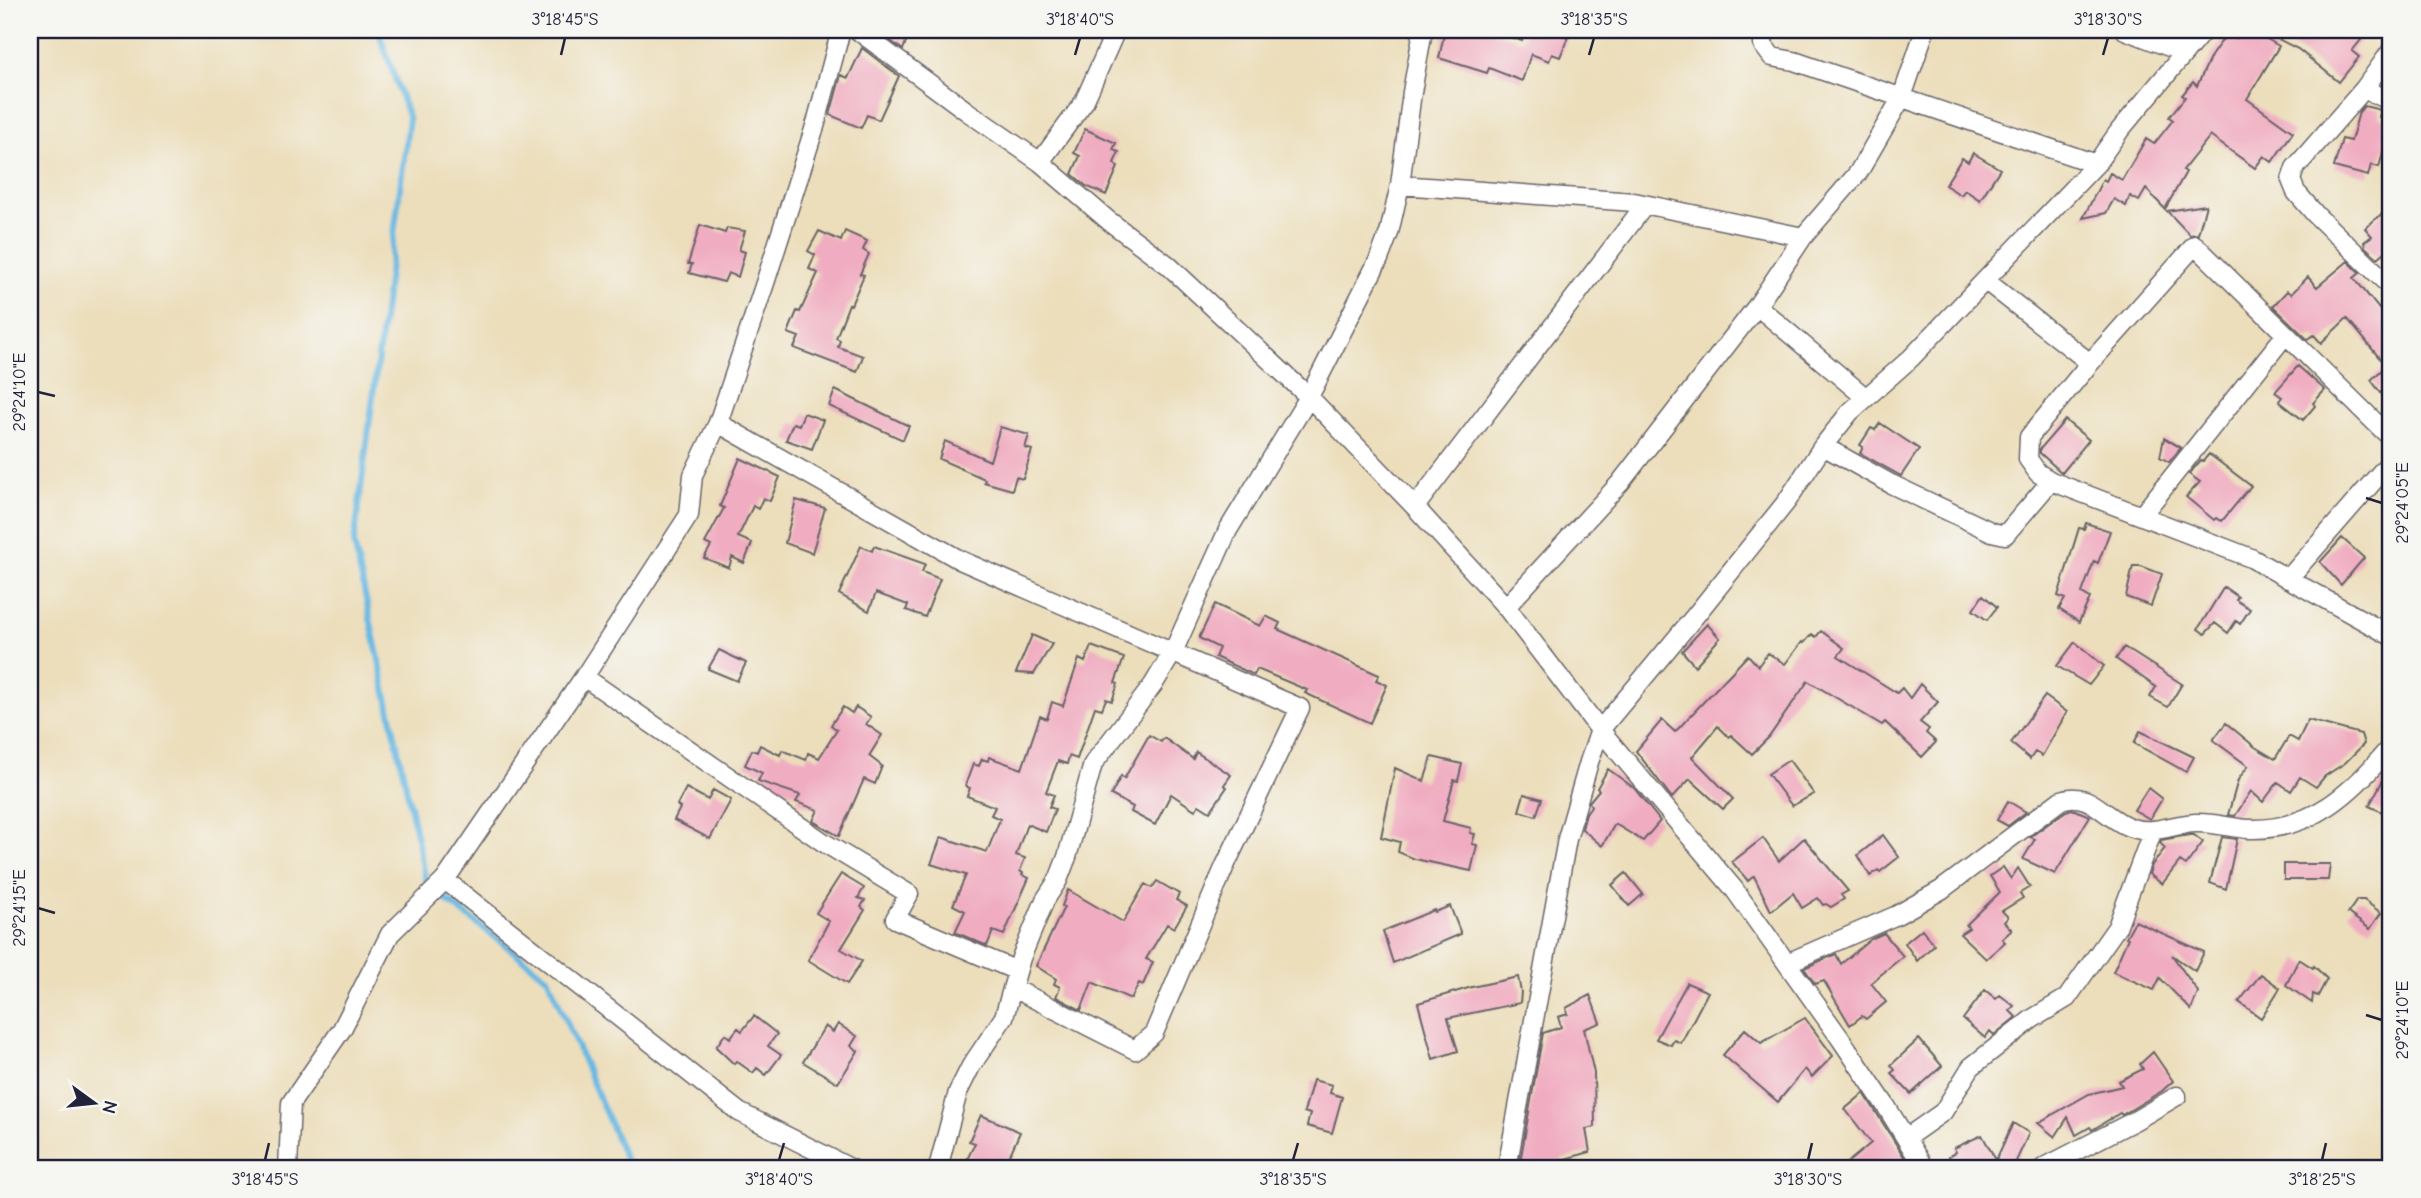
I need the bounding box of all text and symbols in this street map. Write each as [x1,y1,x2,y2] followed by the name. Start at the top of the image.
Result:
[532,9,598,30] text: 3°18'45"S
[1046,9,1114,30] text: 3°18'40"S
[1560,9,1628,30] text: 3°18'35"S
[2074,9,2142,30] text: 3°18'30"S
[9,352,30,431] text: 29°24'10"E
[2392,462,2413,544] text: 29°24'05"E
[9,869,30,947] text: 29°24'15"E
[2392,980,2413,1059] text: 29°24'10"E
[60,1068,130,1138] north arrow
[97,1098,122,1116] text: N
[232,1169,298,1190] text: 3°18'45"S
[745,1169,813,1190] text: 3°18'40"S
[1259,1169,1327,1190] text: 3°18'35"S
[1774,1169,1842,1190] text: 3°18'30"S
[2288,1169,2356,1190] text: 3°18'25"S

